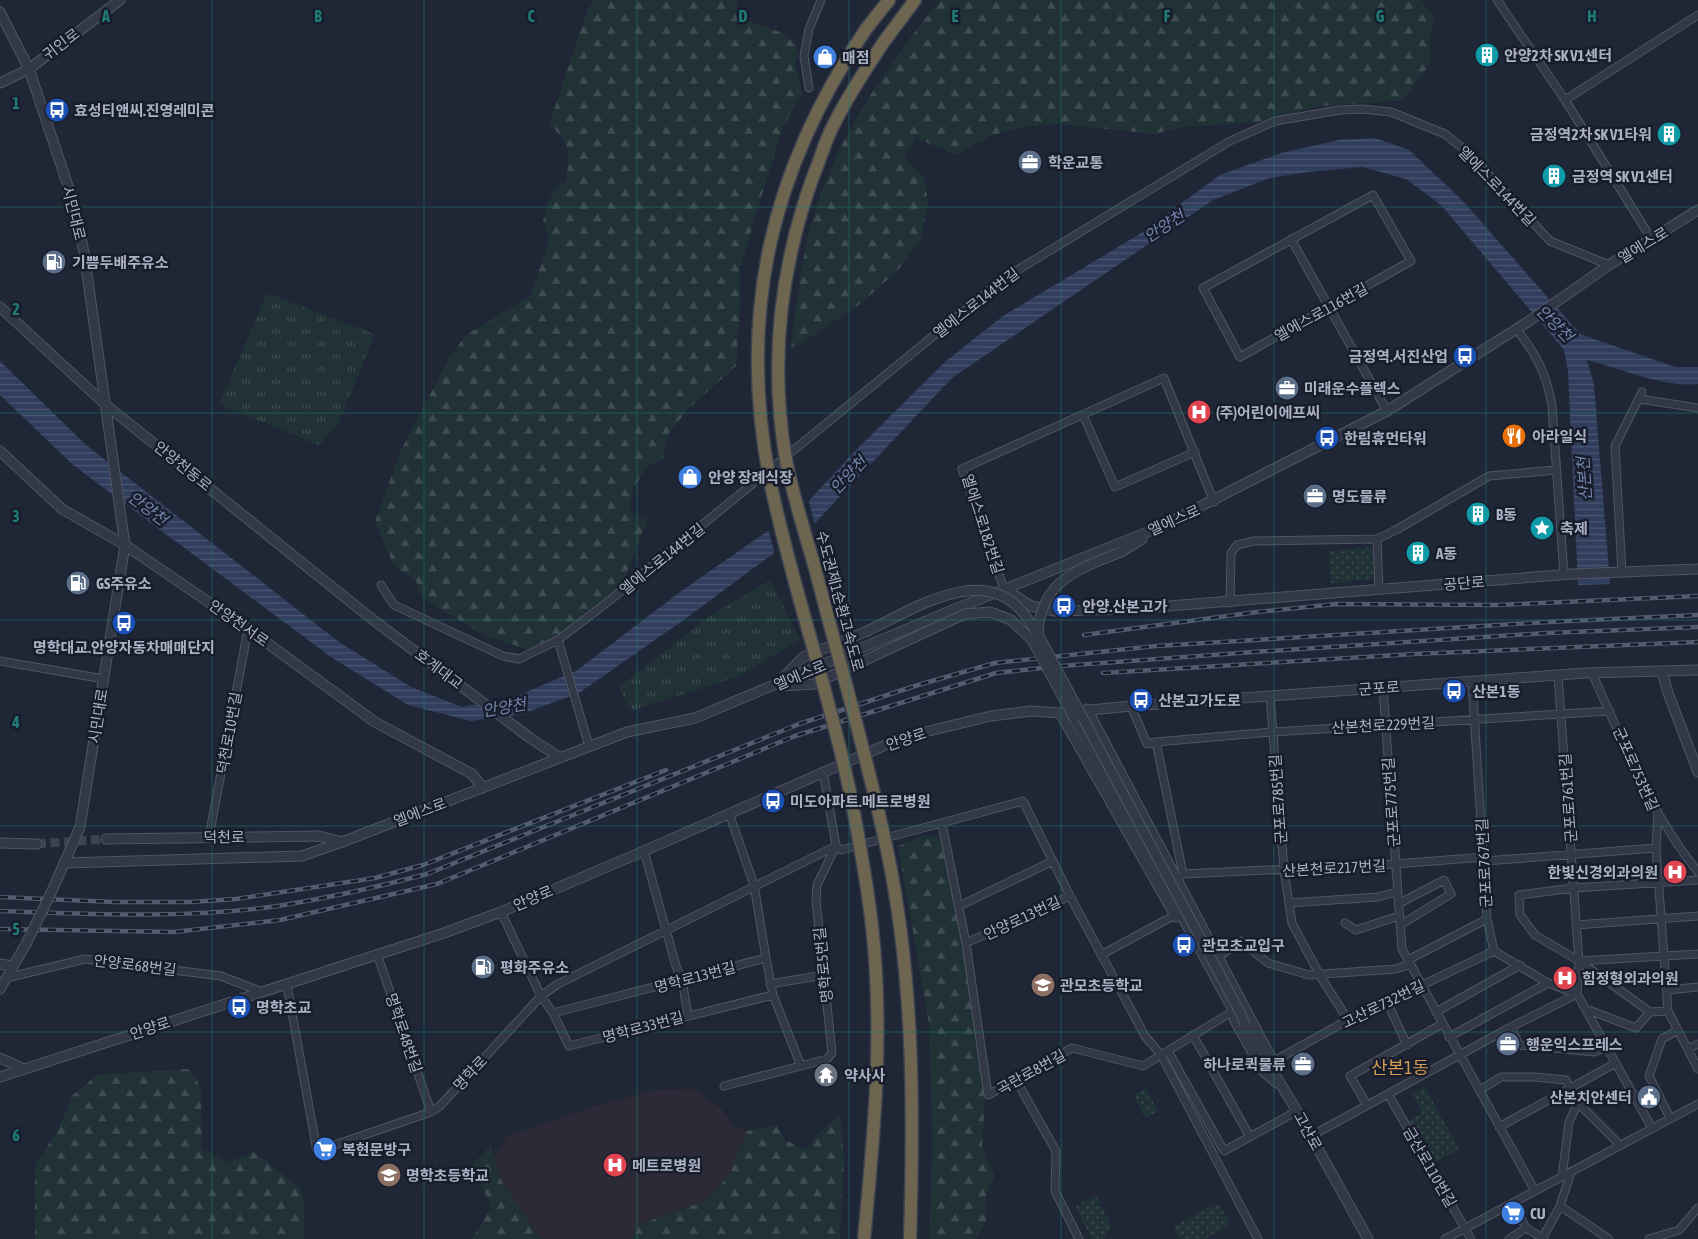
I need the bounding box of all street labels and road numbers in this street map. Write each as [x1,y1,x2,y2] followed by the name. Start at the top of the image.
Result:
[39,25,83,63] street label: 귀인로
[1455,143,1539,229] street label: 엘에스로144번길
[59,184,89,242] street label: 시민대로
[1615,223,1671,267] street label: 엘에스로
[930,264,1022,342] street label: 엘에스로144번길
[1271,279,1371,345] street label: 엘에스로116번길
[151,438,215,494] street label: 안양천동로
[959,472,1007,576] street label: 엘에스로182번길
[1145,501,1203,539] street label: 엘에스로
[616,520,708,598] street label: 엘에스로144번길
[813,529,867,673] street label: 수도권제1순환고속도로
[1443,573,1485,593] street label: 공단로
[206,596,272,650] street label: 안양천서로
[412,646,466,692] street label: 호계대교
[771,656,829,694] street label: 엘에스로
[1358,678,1400,698] street label: 군포로
[85,687,111,745] street label: 시민대로
[213,691,245,775] street label: 덕천로10번길
[1331,714,1435,736] street label: 산본천로229번길
[1610,724,1662,814] street label: 군포로753번길
[884,725,928,753] street label: 안양로
[1556,752,1580,844] street label: 군포로761번길
[1266,753,1290,845] street label: 군포로785번길
[1379,756,1403,848] street label: 군포로775번길
[391,794,449,830] street label: 엘에스로
[1473,818,1495,908] street label: 군포로767번길
[203,828,245,846] street label: 덕천로
[1282,857,1386,879] street label: 산본천로217번길
[511,882,555,914] street label: 안양로
[981,893,1063,943] street label: 안양로13번길
[811,926,835,1004] street label: 명학로5번길
[93,951,177,979] street label: 안양로68번길
[653,958,737,996] street label: 명학로13번길
[1339,977,1427,1031] street label: 고산로732번길
[382,991,426,1075] street label: 명학로48번길
[601,1008,685,1046] street label: 명학로33번길
[128,1014,172,1042] street label: 안양로
[994,1046,1068,1098] street label: 곡란로8번길
[450,1052,490,1094] street label: 명학로
[1291,1109,1325,1153] street label: 고산로
[1400,1124,1460,1210] street label: 금산로110번길

